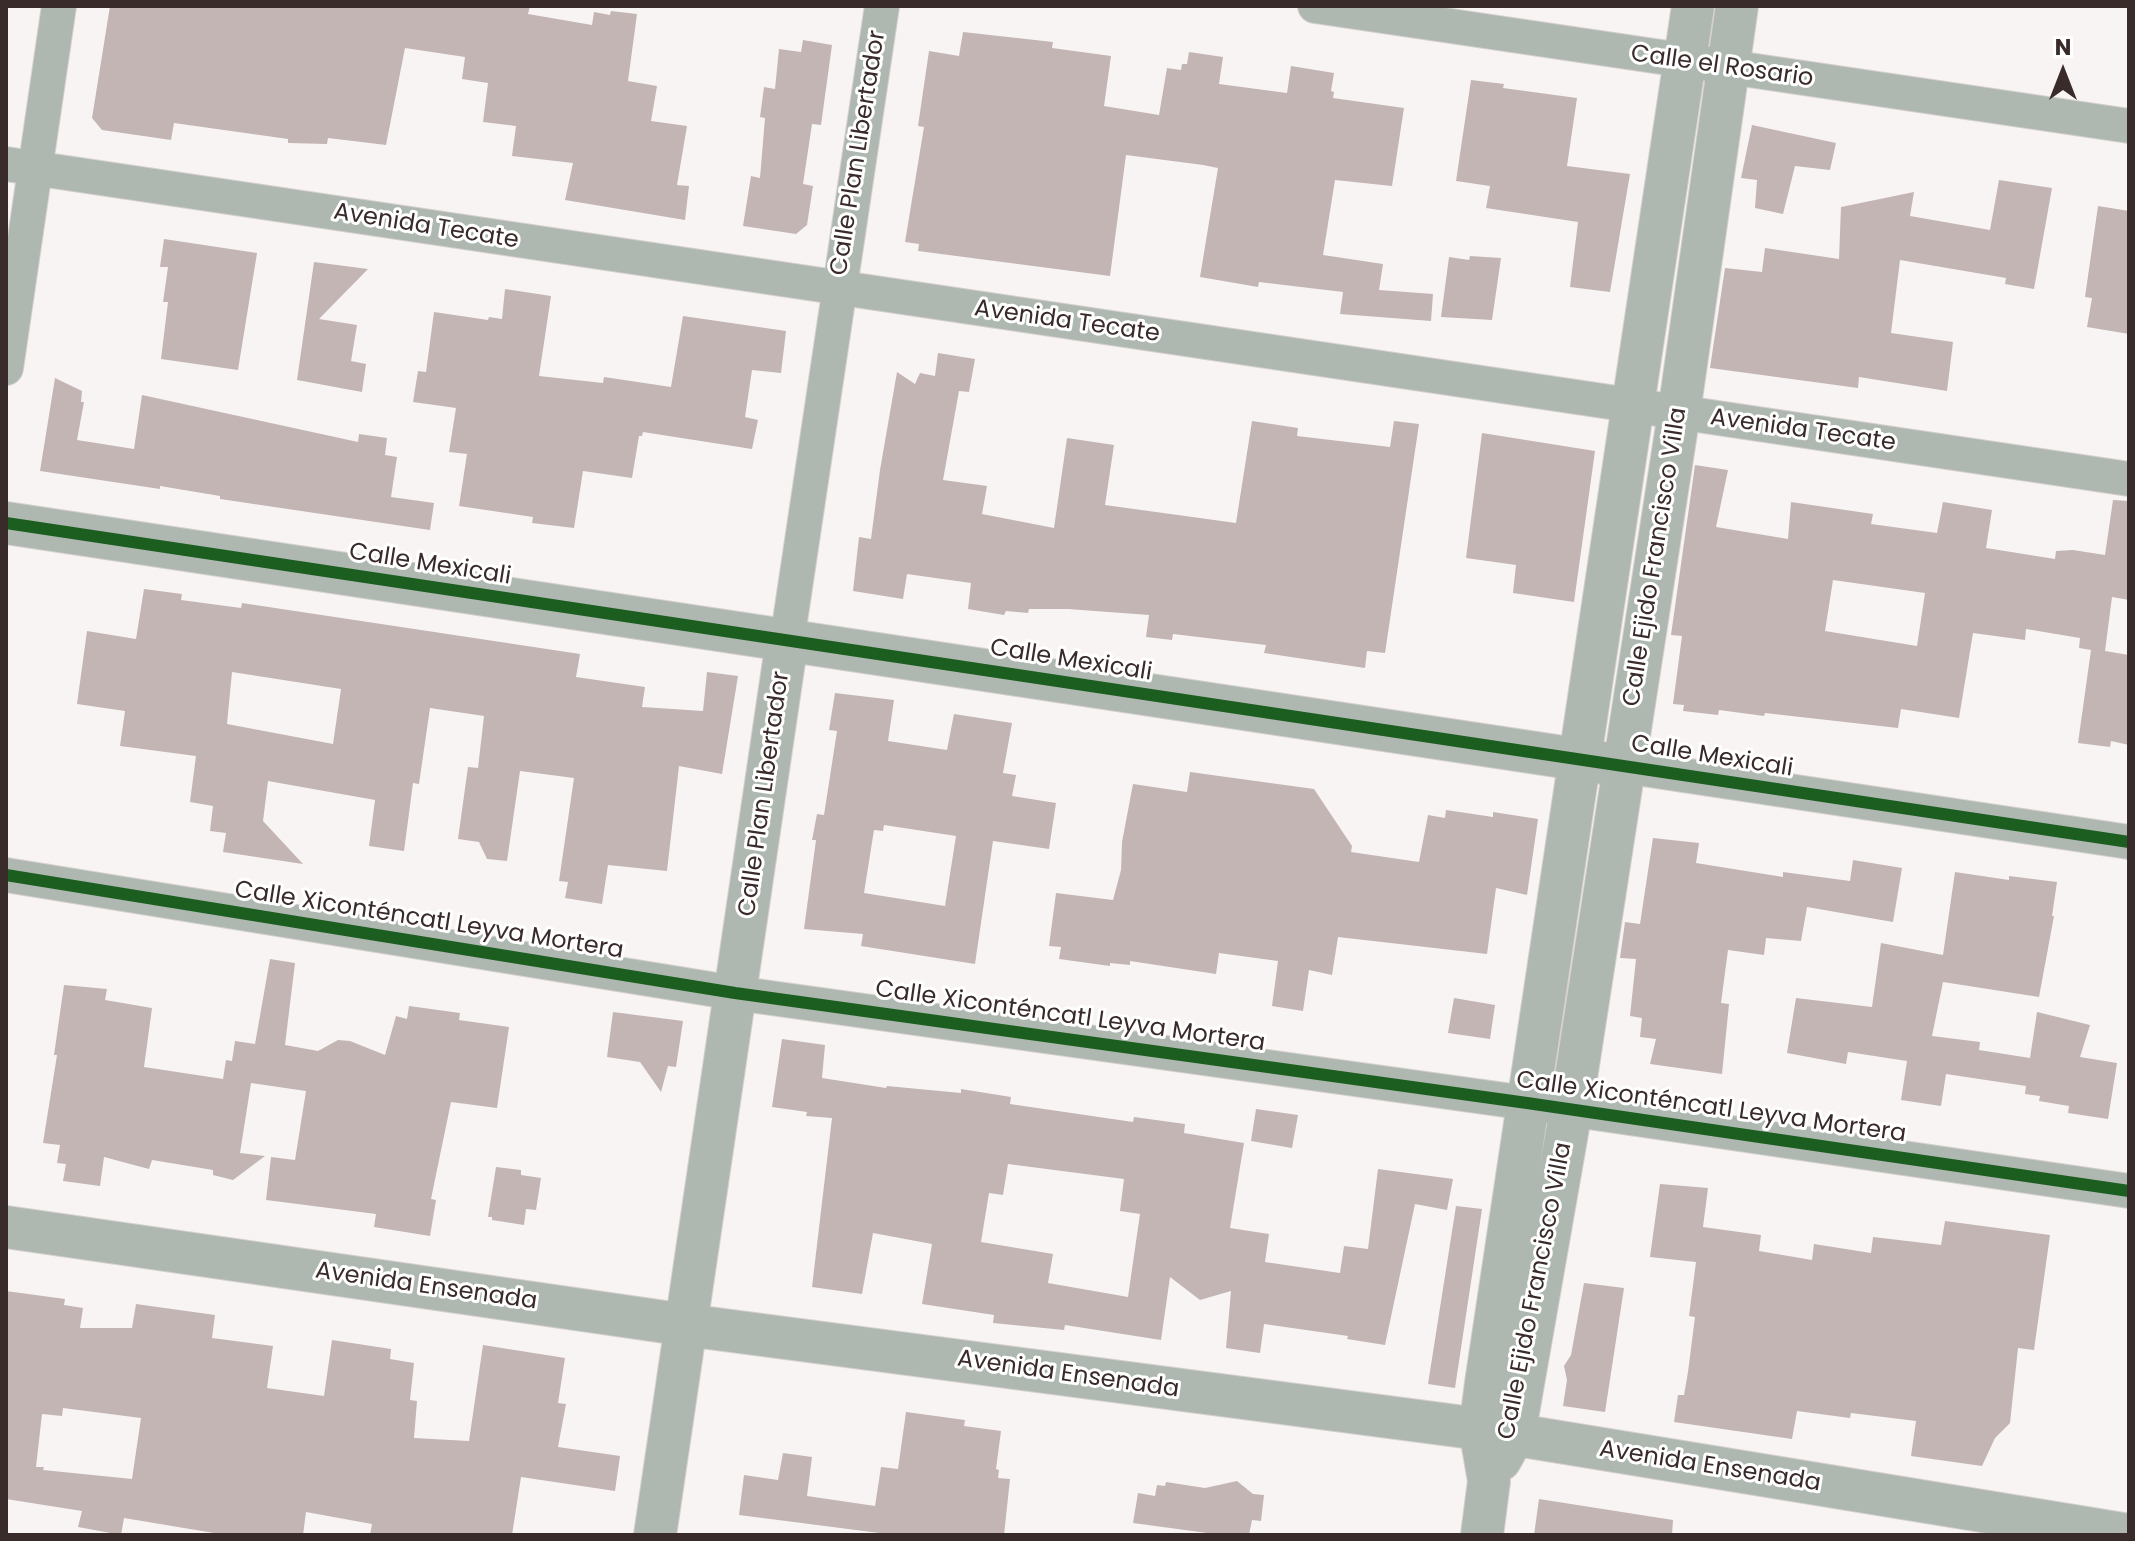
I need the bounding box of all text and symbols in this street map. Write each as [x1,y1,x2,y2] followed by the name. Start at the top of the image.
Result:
[825,29,893,277] street label: Calle Plan Libertador
[2023,32,2103,112] north arrow
[2055,32,2071,63] text: N
[1629,40,1815,94] street label: Calle el Rosario
[331,198,521,256] street label: Avenida Tecate
[972,295,1162,349] street label: Avenida Tecate
[1708,404,1898,458] street label: Avenida Tecate
[1618,406,1694,708] street label: Calle Ejido Francisco Villa
[347,538,513,592] street label: Calle Mexicali
[988,634,1154,688] street label: Calle Mexicali
[734,669,796,919] street label: Calle Plan Libertador
[1629,730,1795,784] street label: Calle Mexicali
[232,876,626,966] street label: Calle Xiconténcatl Leyva Mortera
[873,975,1267,1059] street label: Calle Xiconténcatl Leyva Mortera
[1514,1066,1908,1150] street label: Calle Xiconténcatl Leyva Mortera
[1493,1140,1579,1442] street label: Calle Ejido Francisco Villa
[313,1257,539,1317] street label: Avenida Ensenada
[955,1345,1181,1405] street label: Avenida Ensenada
[1597,1435,1823,1499] street label: Avenida Ensenada

